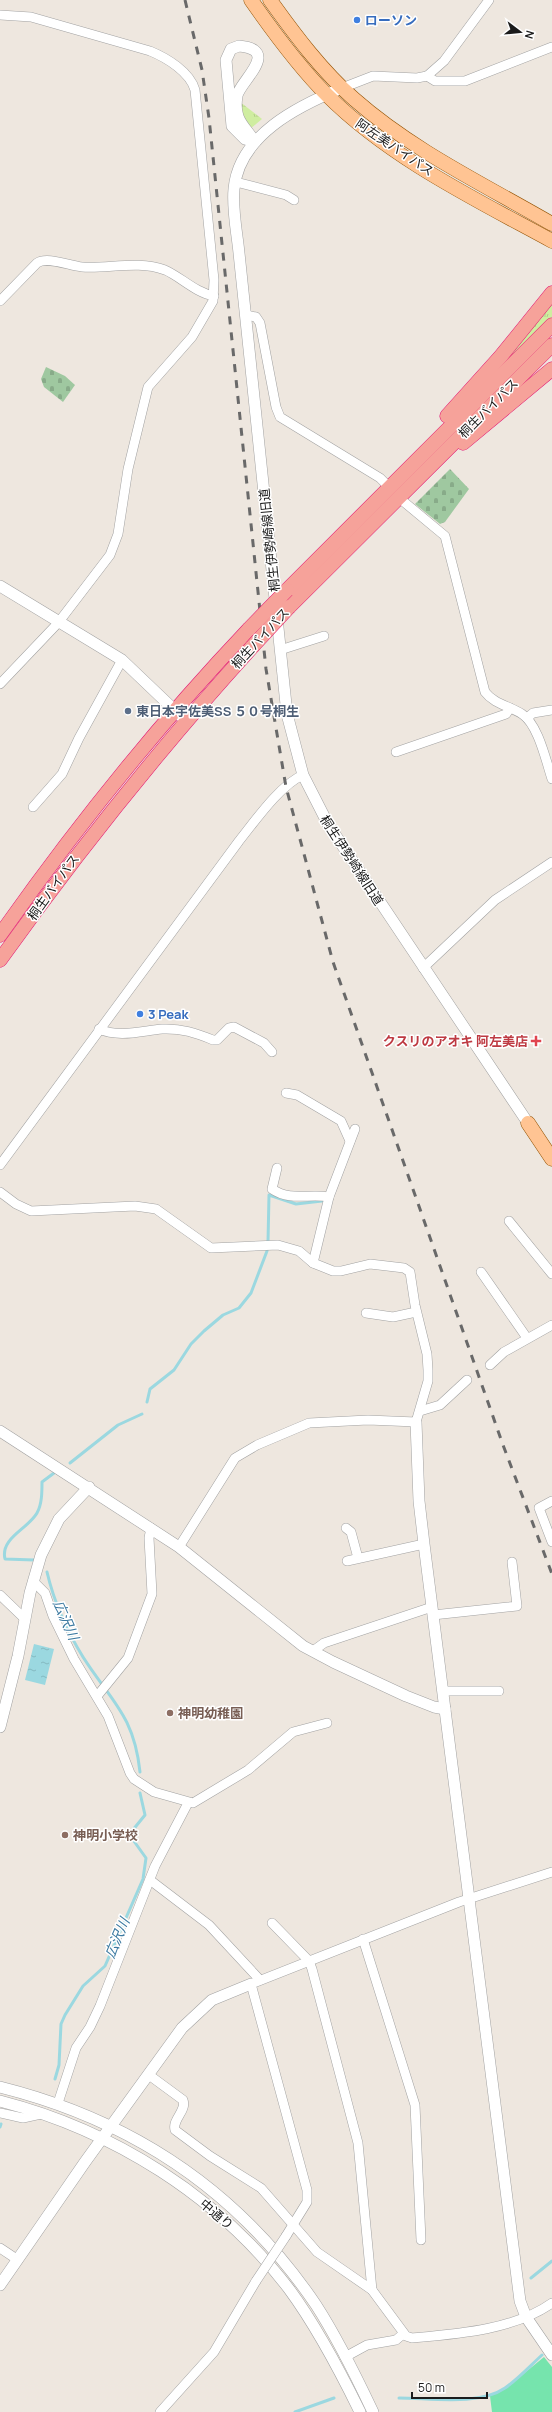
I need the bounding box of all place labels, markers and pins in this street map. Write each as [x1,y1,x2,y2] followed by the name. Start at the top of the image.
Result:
[365,11,417,29] place label: ローソン
[352,15,362,25] marker: ローソン
[136,702,299,720] place label: 東日本宇佐美SS ５０号桐生
[123,706,133,716] marker: 東日本宇佐美SS ５０号桐生
[148,1005,190,1023] place label: 3 Peak
[135,1009,145,1019] marker: 3 Peak
[383,1032,528,1050] place label: クスリのアオキ 阿左美店
[531,1036,541,1046] marker: クスリのアオキ 阿左美店
[178,1704,243,1722] place label: 神明幼稚園
[165,1708,175,1718] marker: 神明幼稚園
[73,1826,138,1844] place label: 神明小学校
[60,1830,70,1840] marker: 神明小学校

